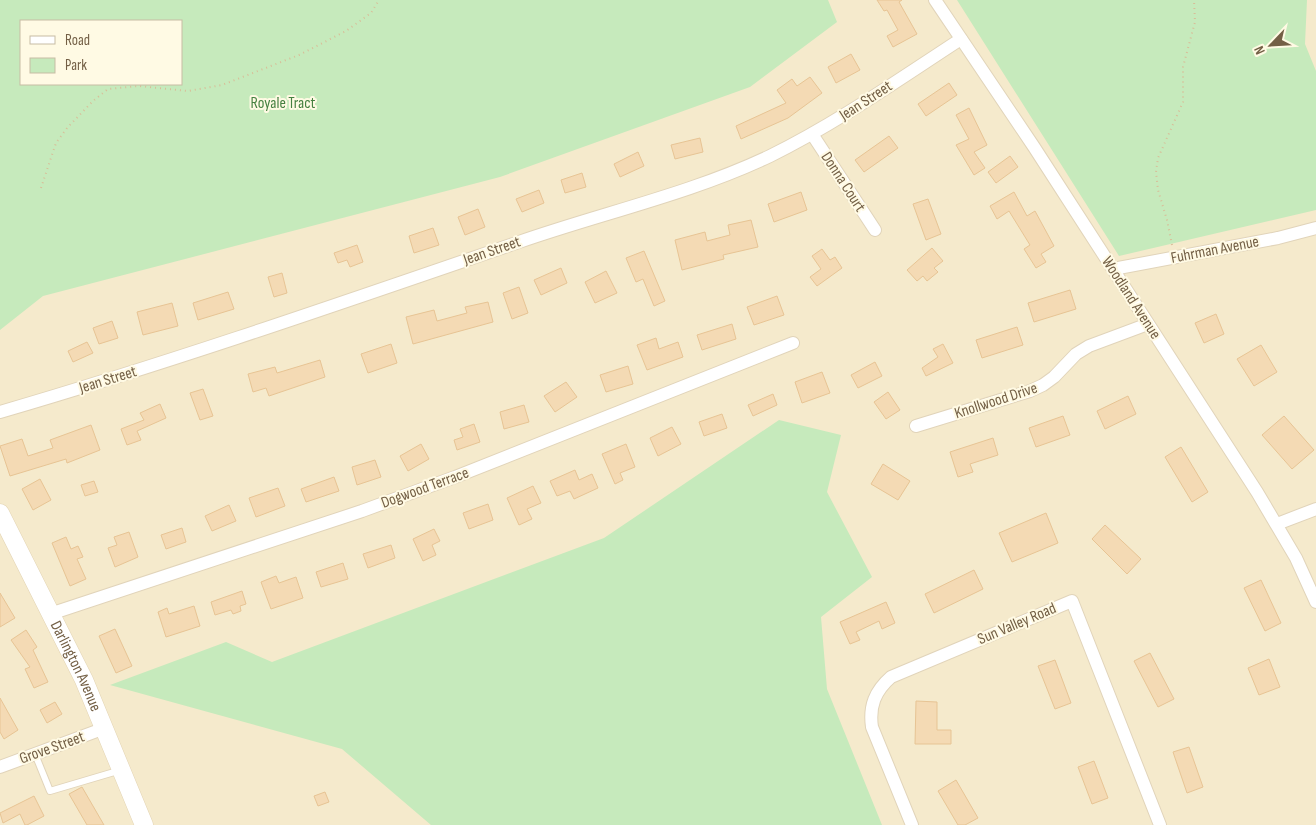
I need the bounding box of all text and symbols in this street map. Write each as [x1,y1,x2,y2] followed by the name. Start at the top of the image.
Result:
[20,20,182,85] legend
[1246,20,1296,70] north arrow
[65,31,90,50] text: Road
[1250,43,1269,57] text: N
[65,56,87,75] text: Park
[835,77,896,126] street label: Jean Street
[251,94,315,113] park label: Royale Tract
[817,149,869,216] street label: Donna Court
[460,232,523,270] street label: Jean Street
[1169,232,1261,268] street label: Fuhrman Avenue
[1097,253,1165,343] street label: Woodland Avenue
[76,362,139,398] street label: Jean Street
[952,379,1040,423] street label: Knollwood Drive
[379,463,471,513] street label: Dogwood Terrace
[975,599,1059,649] street label: Sun Valley Road
[46,618,105,714] street label: Darlington Avenue
[17,727,87,768] street label: Grove Street

